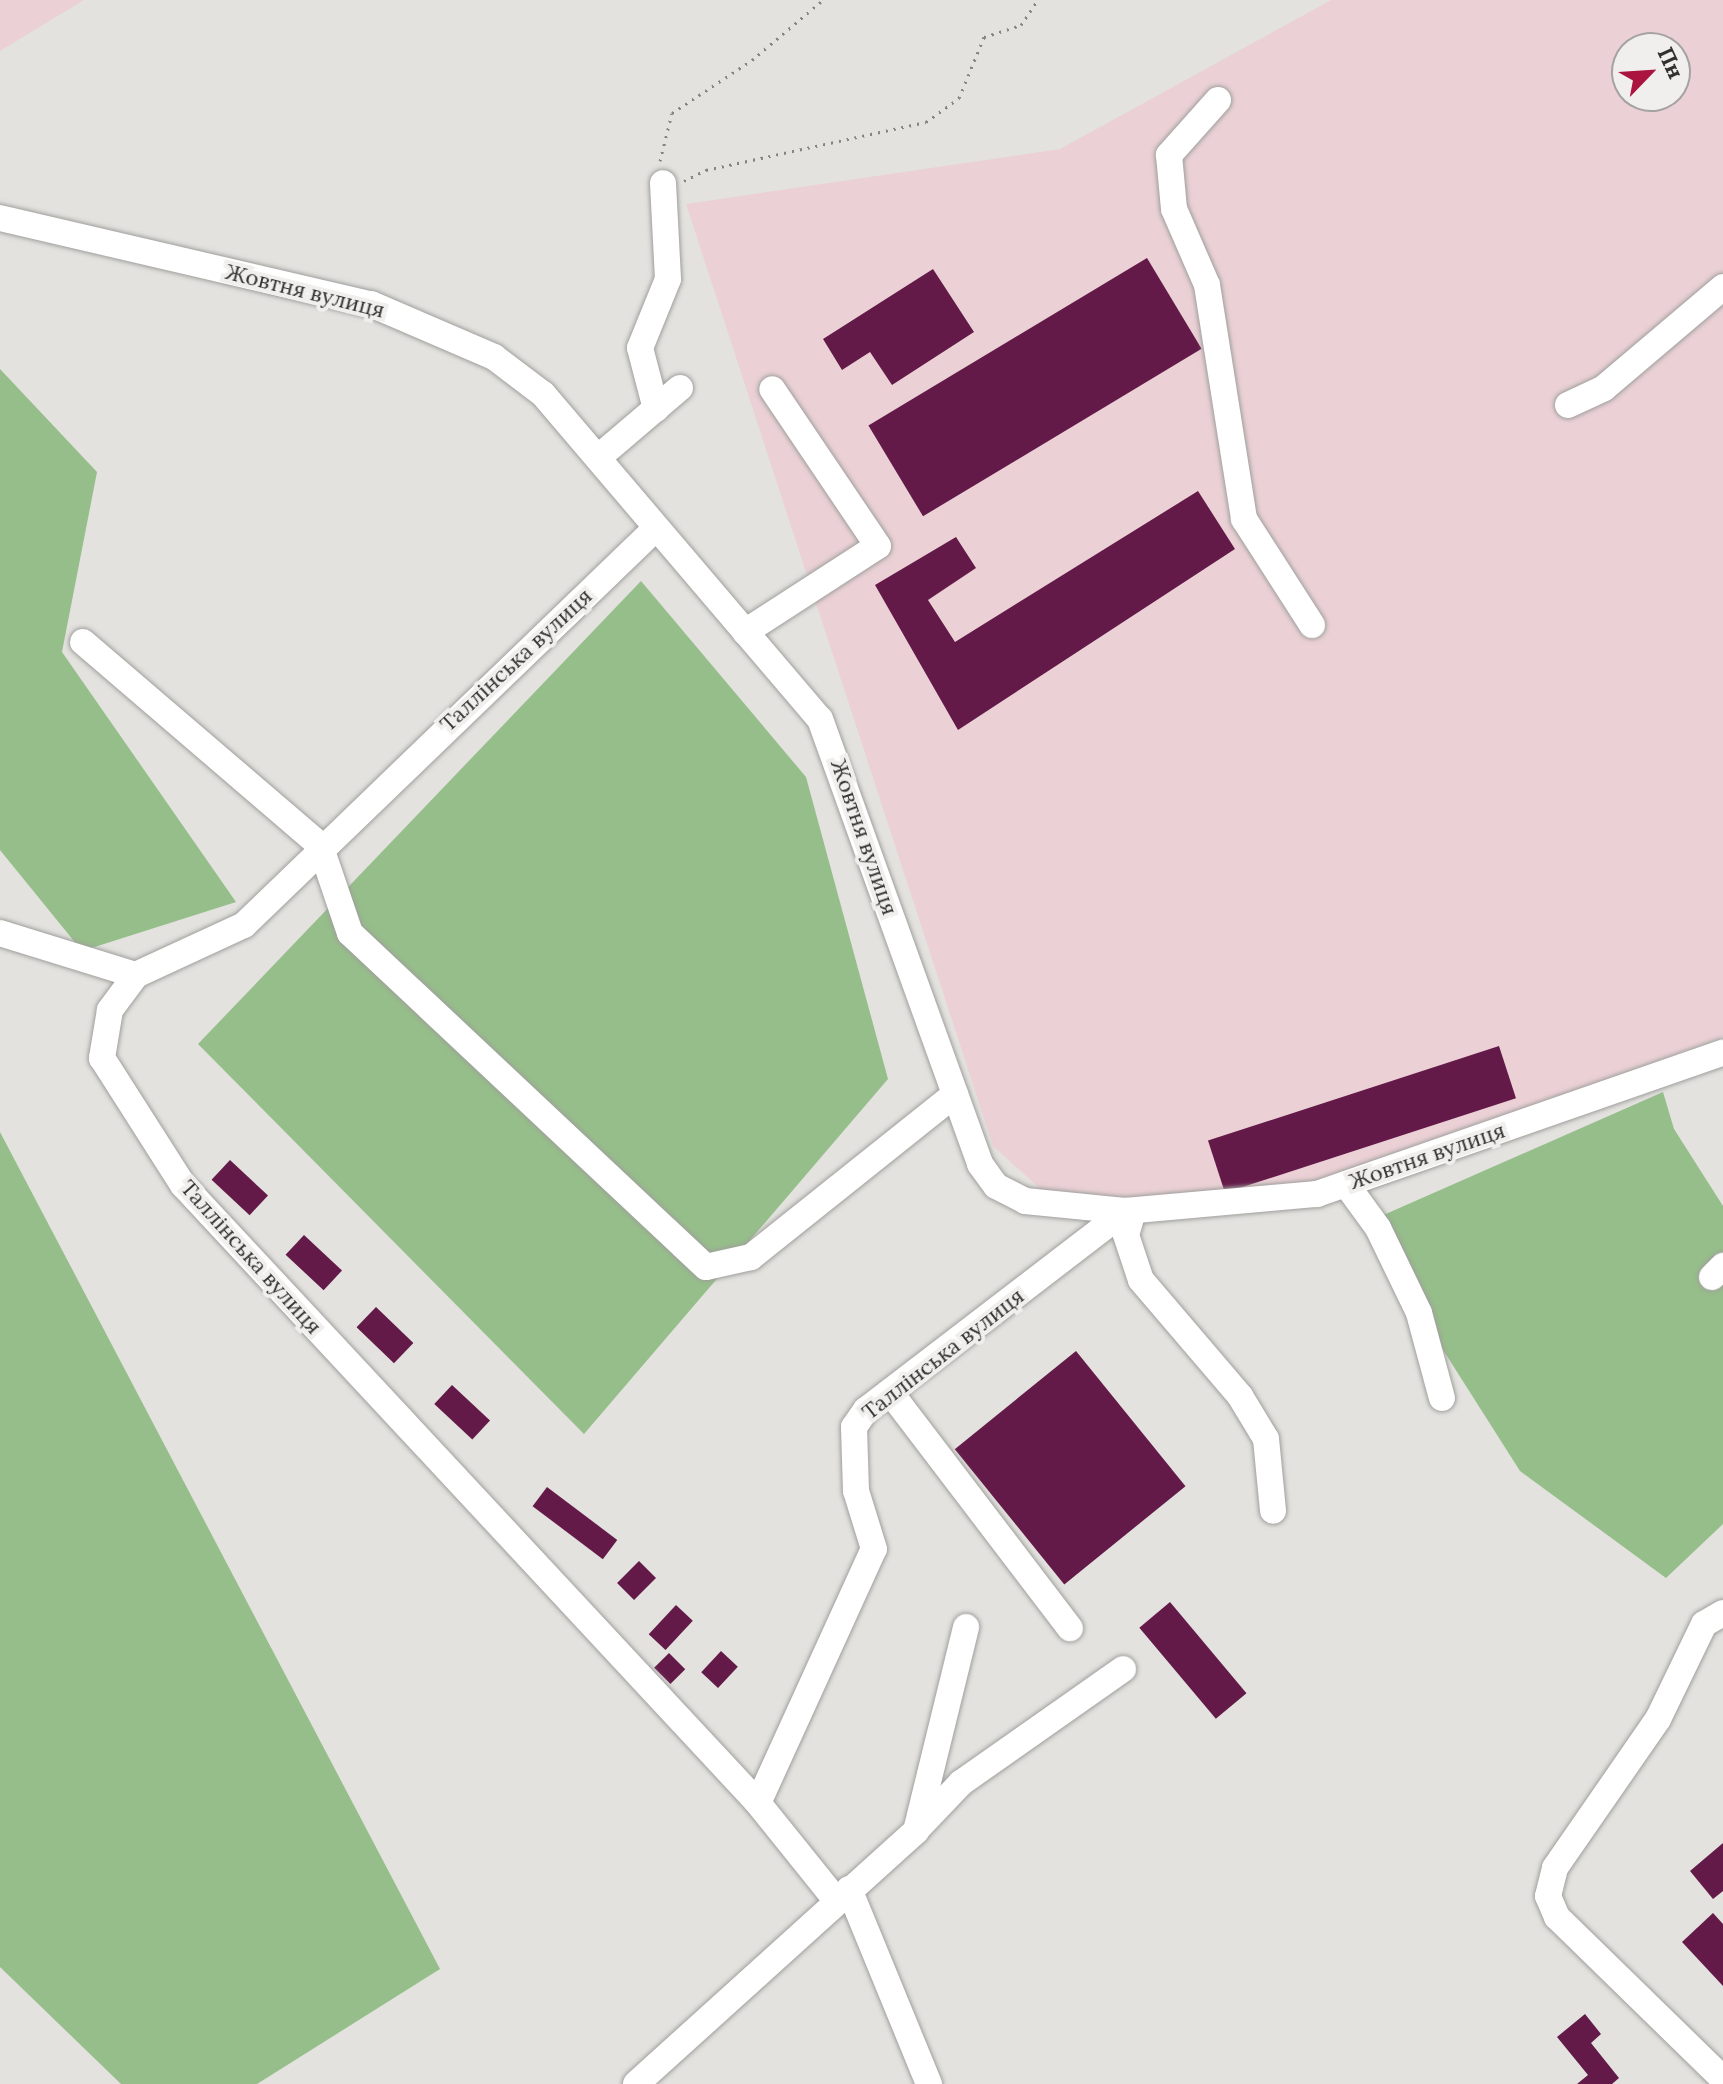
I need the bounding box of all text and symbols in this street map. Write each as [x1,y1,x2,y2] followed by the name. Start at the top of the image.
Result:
[1611,32,1691,112] north arrow
[1652,42,1690,83] text: Пн
[223,258,387,324] street label: Жовтня вулиця
[435,583,597,737] street label: Таллінська вулиця
[825,756,903,918] street label: Жовтня вулиця
[1346,1117,1508,1195] street label: Жовтня вулиця
[175,1175,327,1339] street label: Таллінська вулиця
[857,1283,1029,1425] street label: Таллінська вулиця

